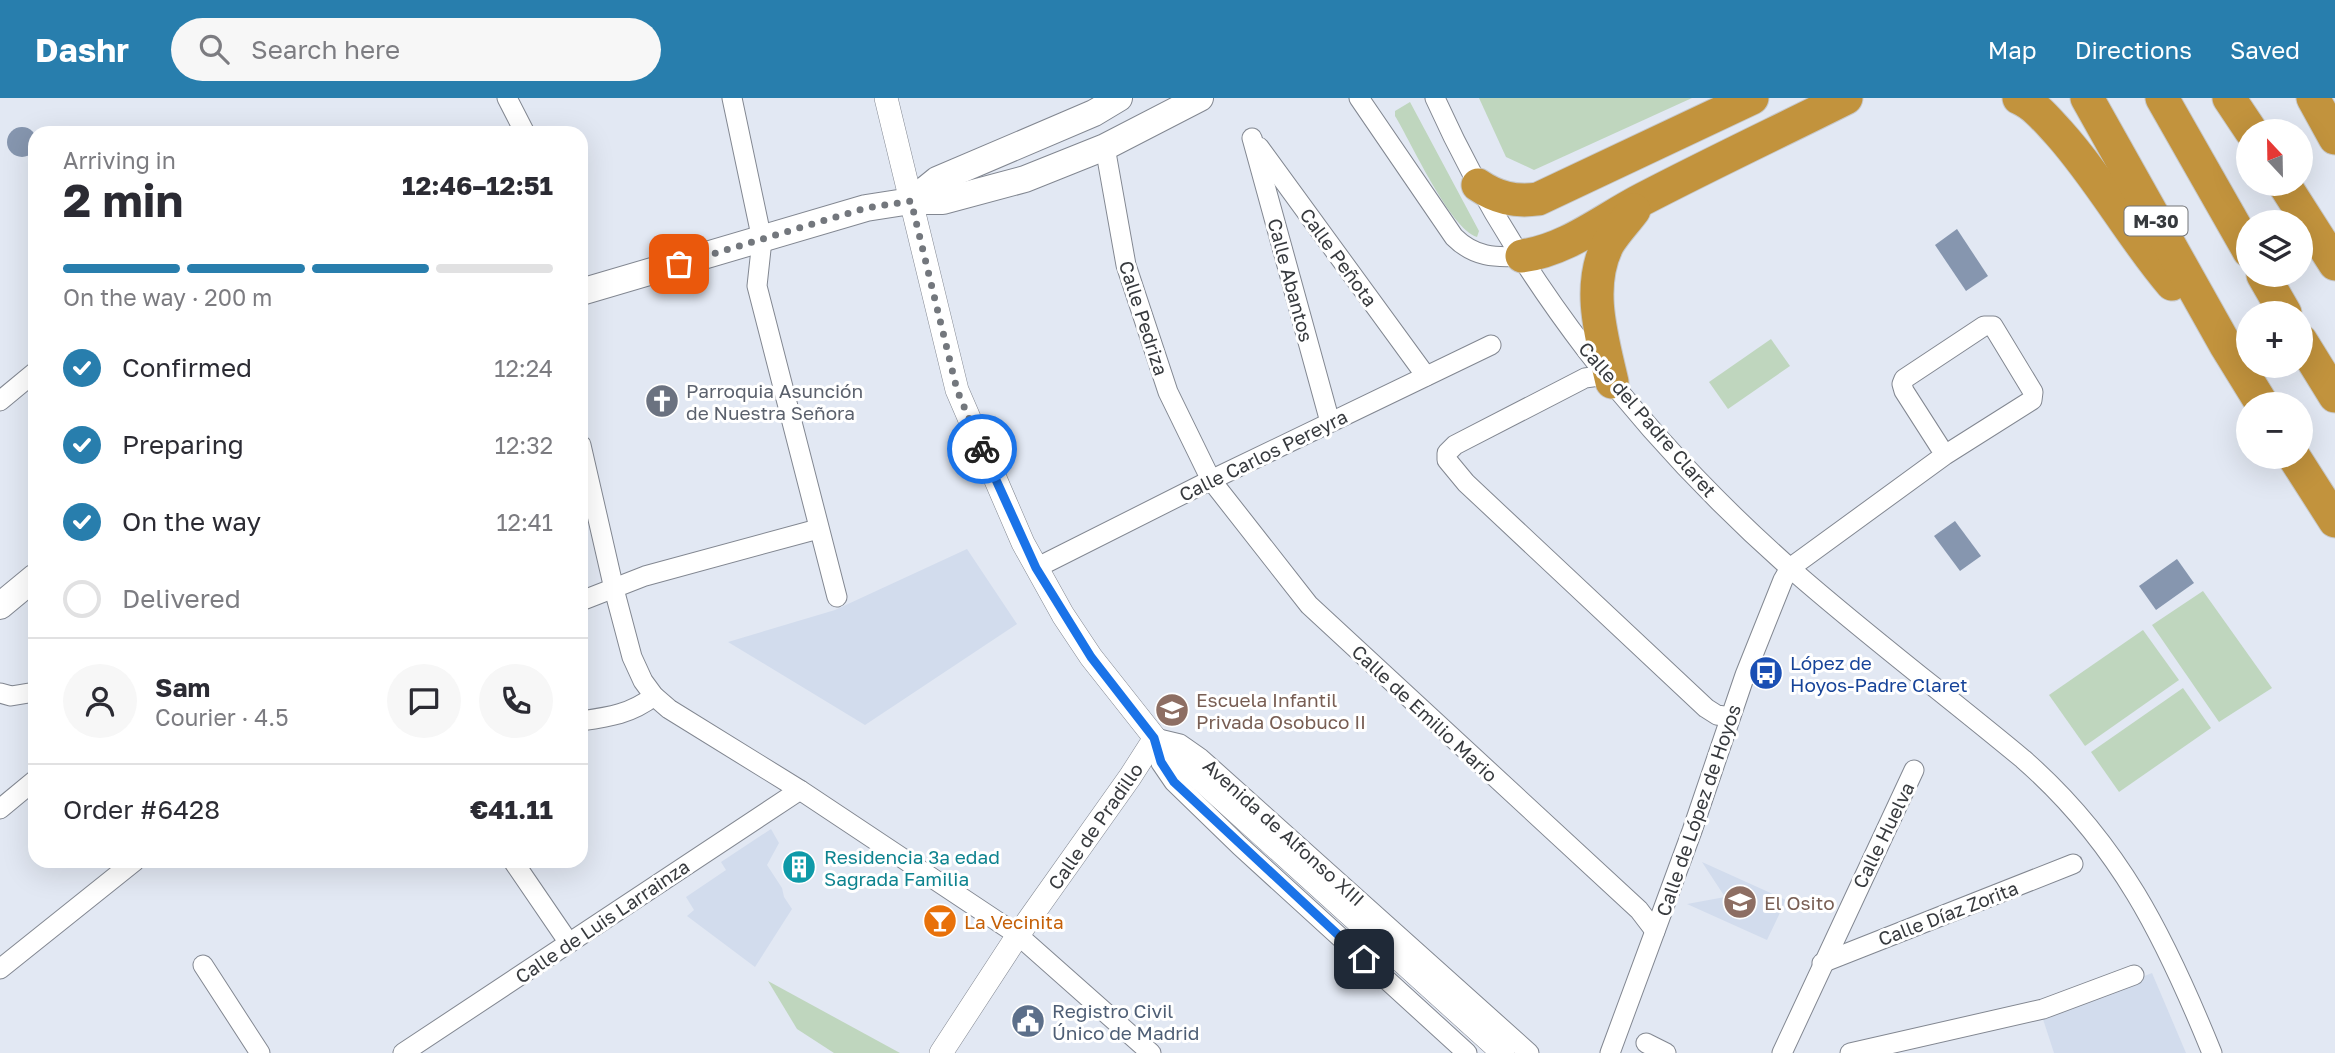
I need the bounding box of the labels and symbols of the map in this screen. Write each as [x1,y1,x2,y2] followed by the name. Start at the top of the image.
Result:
[2236,119,2314,196] north arrow
[1296,203,1382,311] street label: Calle Peñota
[2124,207,2188,236] road number: M-30
[1263,216,1319,344] street label: Calle Abantos
[649,234,709,294] pin
[1115,258,1173,378] street label: Calle Pedriza
[1574,337,1722,501] street label: Calle del Padre Claret
[686,379,863,424] place label: Parroquia Asunción de Nuestra Señora
[643,382,681,420] church icon: Parroquia Asunción de Nuestra Señora
[1175,404,1351,506] street label: Calle Carlos Pereyra
[947,414,1017,484] courier
[1347,640,1503,786] street label: Calle de Emilio Mario
[1790,651,1968,696] place label: López de Hoyos-Padre Claret
[1747,654,1785,692] bus stop icon: López de Hoyos-Padre Claret
[1196,688,1366,733] place label: Escuela Infantil Privada Osobuco II
[1153,691,1191,729] school or university icon: Escuela Infantil Privada Osobuco II
[1651,701,1745,919] street label: Calle de López de Hoyos
[1199,754,1369,910] street label: Avenida de Alfonso XIII
[1043,758,1147,894] street label: Calle de Pradillo
[1847,778,1919,892] street label: Calle Huelva
[824,845,1000,890] place label: Residencia 3ª edad Sagrada Familia
[780,848,818,886] building icon: Residencia 3ª edad Sagrada Familia
[511,854,693,988] street label: Calle de Luis Larrainza
[1875,876,2021,950] street label: Calle Díaz Zorita
[1721,883,1759,921] school or university icon: El Osito
[1764,891,1835,914] place label: El Osito
[921,902,959,940] bar icon: La Vecinita
[964,910,1064,933] place label: La Vecinita
[1334,929,1394,989] pin
[1052,999,1200,1044] place label: Registro Civil Único de Madrid
[1009,1002,1047,1040] public building icon: Registro Civil Único de Madrid

